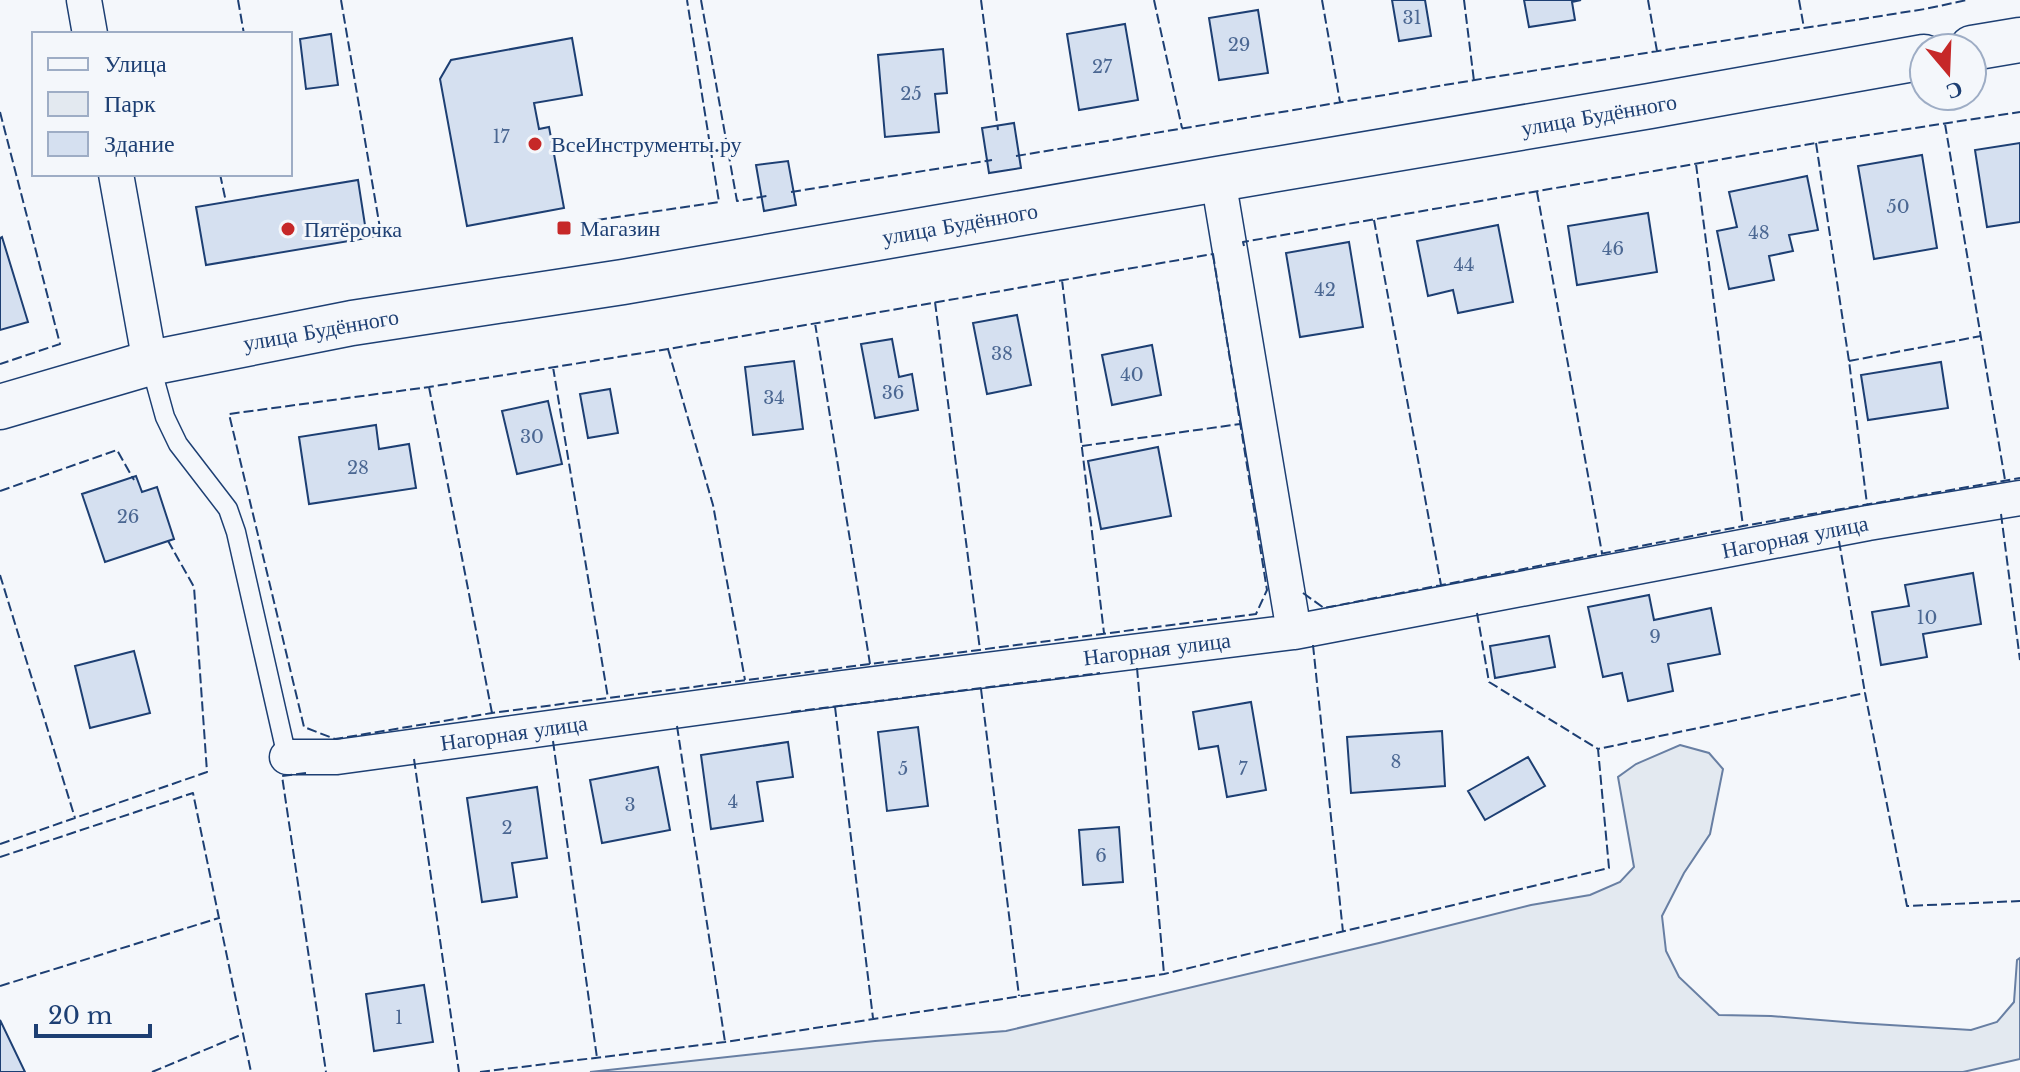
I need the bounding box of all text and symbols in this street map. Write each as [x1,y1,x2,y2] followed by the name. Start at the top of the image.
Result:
[1402,7,1422,29] house number: 31
[32,32,292,176] legend
[1908,32,1988,112] north arrow
[1228,34,1250,56] house number: 29
[104,49,167,78] text: Улица
[1092,56,1113,78] house number: 27
[1942,75,1966,106] text: С
[900,83,922,105] house number: 25
[1519,88,1679,142] street label: улица Будённого
[104,89,156,118] text: Парк
[492,126,510,148] house number: 17
[104,129,175,158] text: Здание
[551,131,742,158] place label: ВсеИнструменты.ру
[526,135,544,153] marker: ВсеИнструменты.ру
[1886,196,1910,218] house number: 50
[880,197,1040,251] street label: улица Будённого
[580,215,661,242] place label: Магазин
[304,216,402,243] place label: Пятёрочка
[555,219,573,237] marker: Магазин
[279,220,297,238] marker: Пятёрочка
[1748,222,1770,244] house number: 48
[1602,238,1624,260] house number: 46
[1453,254,1475,276] house number: 44
[1314,279,1336,301] house number: 42
[241,303,401,357] street label: улица Будённого
[991,343,1013,365] house number: 38
[1120,364,1144,386] house number: 40
[882,382,904,404] house number: 36
[763,387,785,409] house number: 34
[520,426,544,448] house number: 30
[347,457,369,479] house number: 28
[117,506,139,528] house number: 26
[1720,510,1871,564] street label: Нагорная улица
[1917,607,1937,629] house number: 10
[1649,626,1661,648] house number: 9
[1082,627,1233,671] street label: Нагорная улица
[439,709,590,757] street label: Нагорная улица
[1391,751,1401,773] house number: 8
[898,758,908,780] house number: 5
[1238,758,1248,780] house number: 7
[728,791,738,813] house number: 4
[624,794,636,816] house number: 3
[501,817,513,839] house number: 2
[1095,845,1107,867] house number: 6
[36,988,150,1038] scale bar
[48,1001,113,1030] text: 20 m
[395,1007,403,1029] house number: 1

